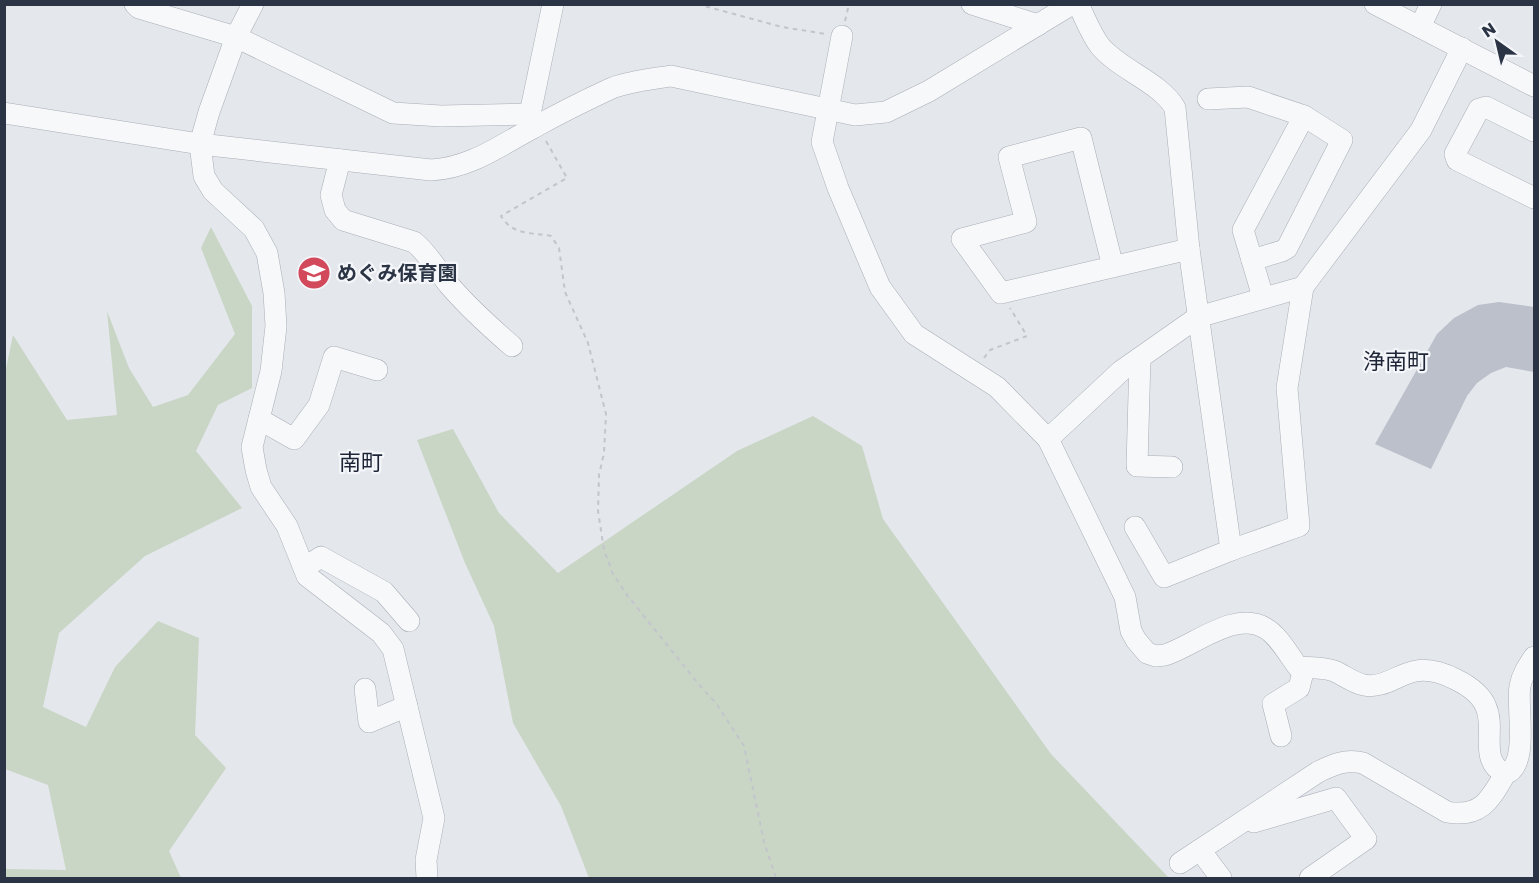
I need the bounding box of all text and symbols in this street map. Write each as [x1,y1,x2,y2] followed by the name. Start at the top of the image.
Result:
[1467,12,1527,72] north arrow
[1477,17,1500,43] text: N
[296,255,332,291] school or university icon: めぐみ保育園
[337,259,458,287] place label: めぐみ保育園
[1363,346,1429,377] district label: 浄南町
[339,447,383,478] district label: 南町

